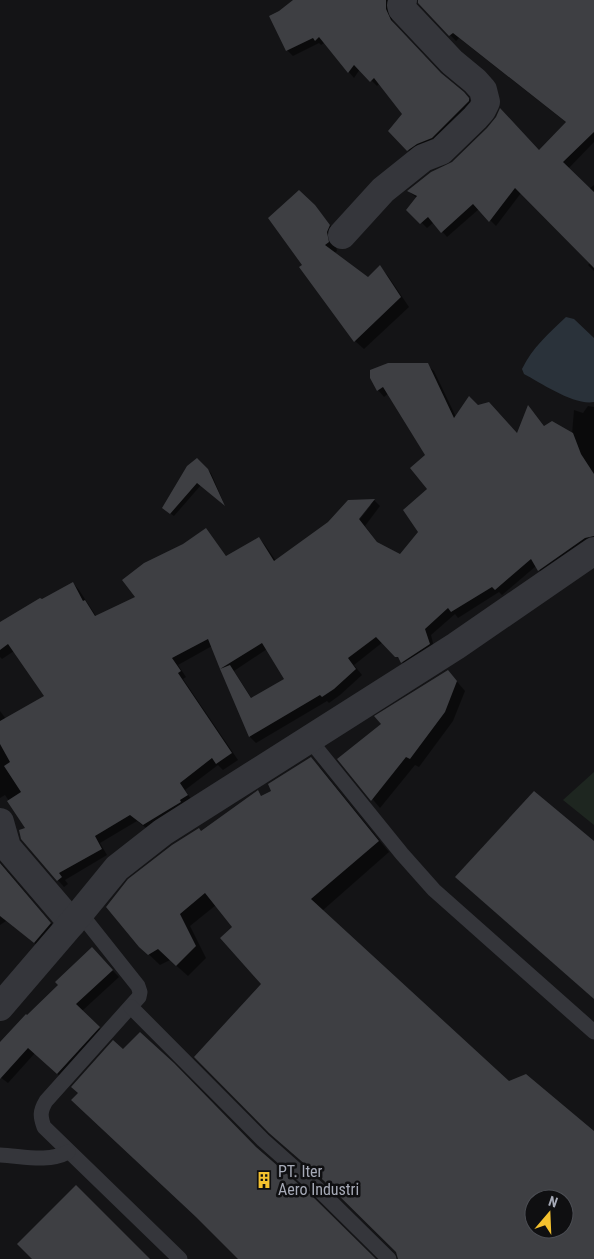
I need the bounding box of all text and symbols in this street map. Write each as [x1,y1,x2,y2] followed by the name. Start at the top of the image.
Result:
[278,1162,359,1199] place label: PT. Iter Aero Industri
[254,1170,274,1190] building icon: PT. Iter Aero Industri
[524,1189,574,1239] north arrow
[547,1193,560,1211] text: N

